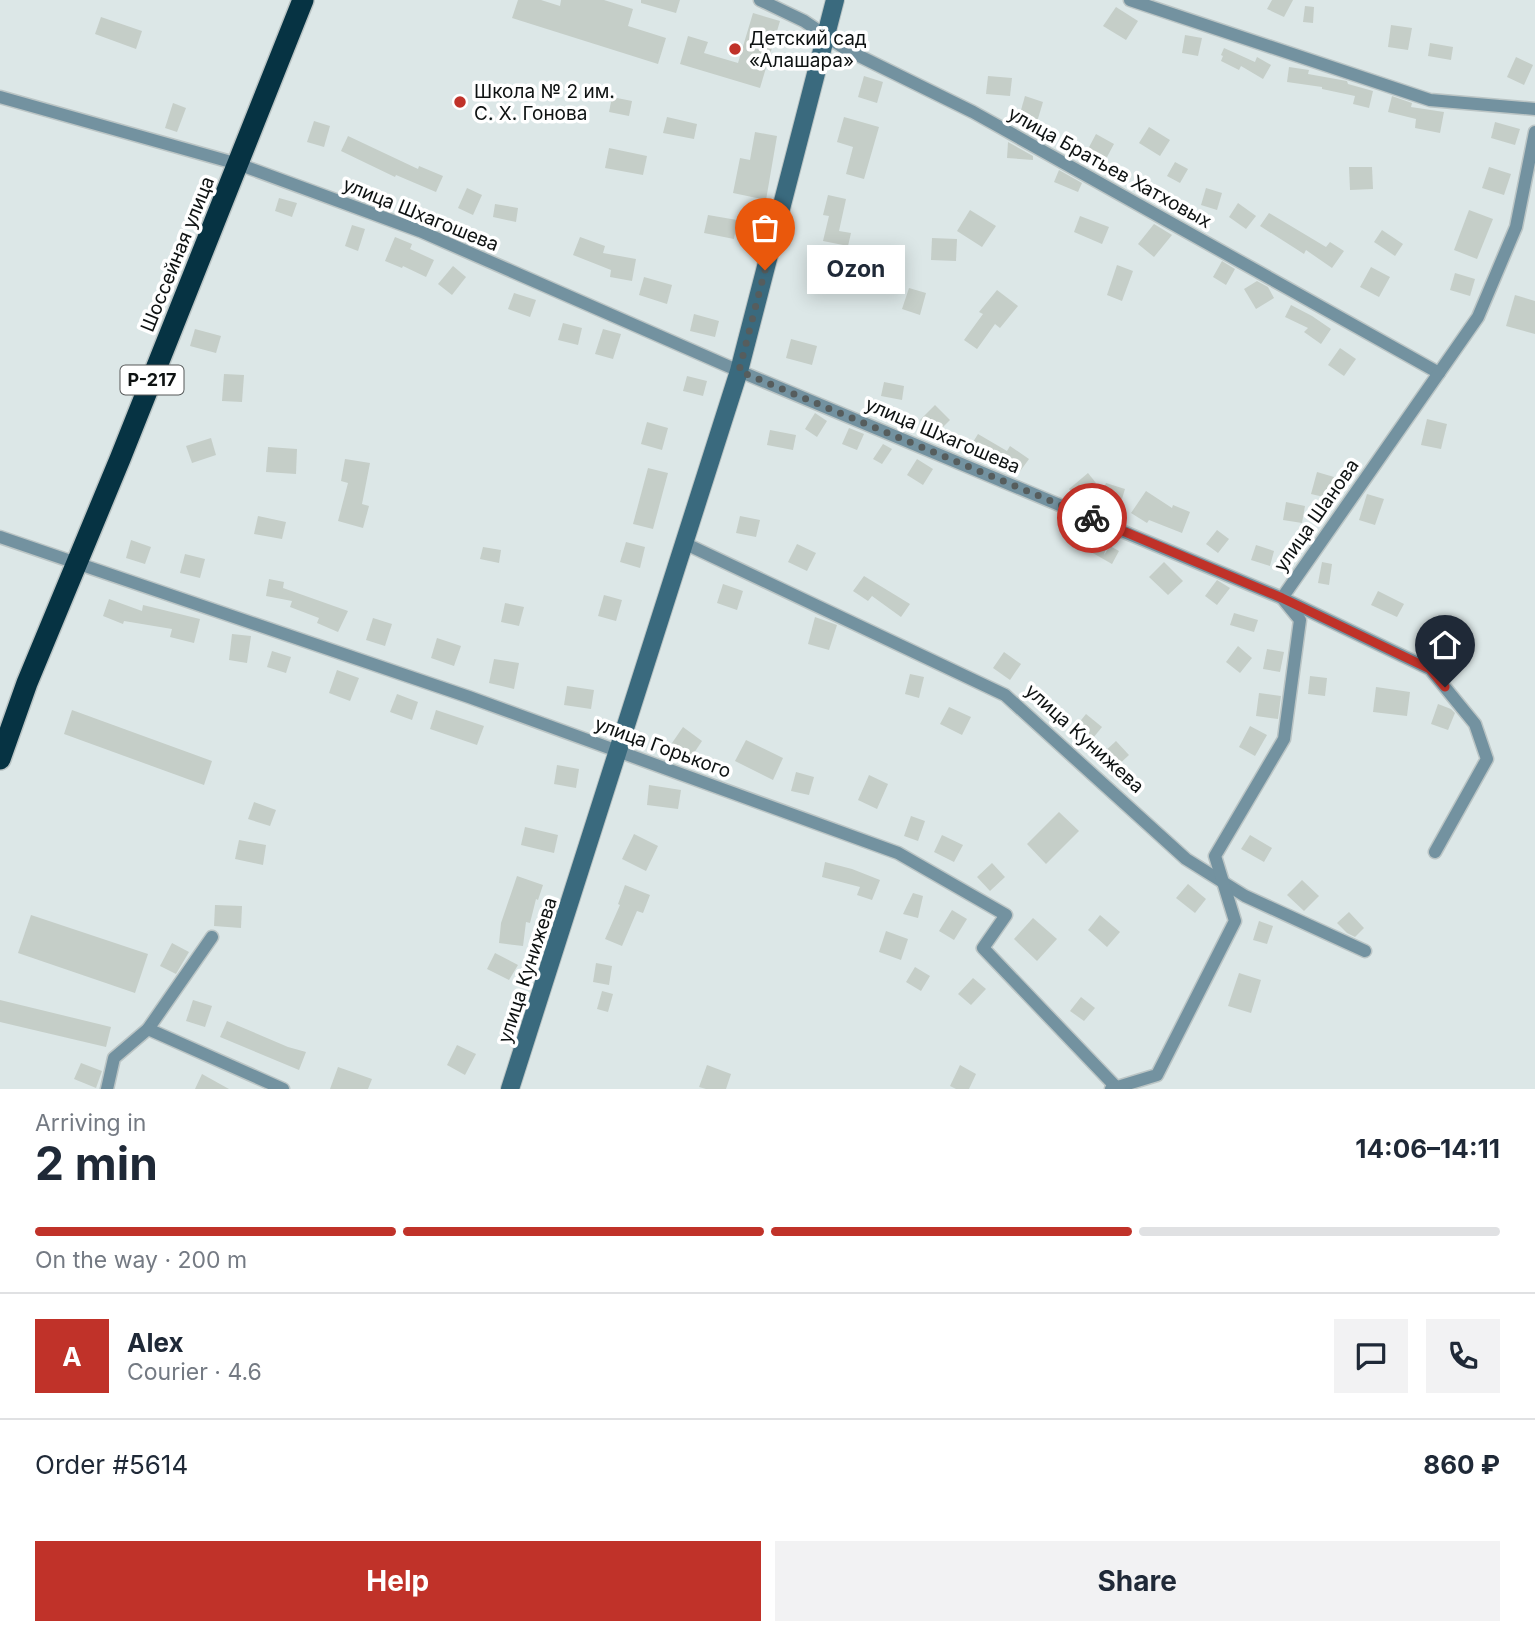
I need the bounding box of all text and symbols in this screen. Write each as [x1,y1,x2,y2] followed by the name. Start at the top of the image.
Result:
[749,27,867,72] place label: Детский сад «Алашара»
[727,41,743,57] marker: Детский сад «Алашара»
[474,80,615,125] place label: Школа № 2 им. С. Х. Гонова
[452,94,468,110] marker: Школа № 2 им. С. Х. Гонова
[1004,102,1216,233] street label: улица Братьев Хатховых
[136,173,219,335] street label: Шоссейная улица
[340,173,502,256] street label: улица Шхагошева
[735,198,795,270] pin
[746,209,784,247] icon: bag
[807,246,905,294] callout: Ozon
[827,255,885,283] text: Ozon
[120,366,184,394] road number: Р-217
[862,392,1024,478] street label: улица Шхагошева
[1269,455,1364,576] street label: улица Шанова
[1057,483,1127,553] courier
[1073,499,1111,537] icon: bike
[1415,615,1475,687] pin
[1426,626,1464,664] icon: home
[1021,679,1149,798] street label: улица Кунижева
[592,712,734,783] street label: улица Горького
[493,894,562,1046] street label: улица Кунижева
[35,1109,146,1137] text: Arriving in
[1355,1133,1500,1164] text: 14:06–14:11
[35,1135,158,1191] text: 2 min
[35,1246,247,1274] text: On the way · 200 m
[1334,1319,1408,1393] button: chat
[1426,1319,1500,1393] button: phone
[127,1327,184,1358] text: Alex
[62,1341,82,1372] text: A
[127,1358,262,1386] text: Courier · 4.6
[35,1449,188,1480] text: Order #5614
[1423,1449,1500,1480] text: 860 ₽
[35,1541,761,1621] button: Help
[775,1541,1500,1621] button: Share

